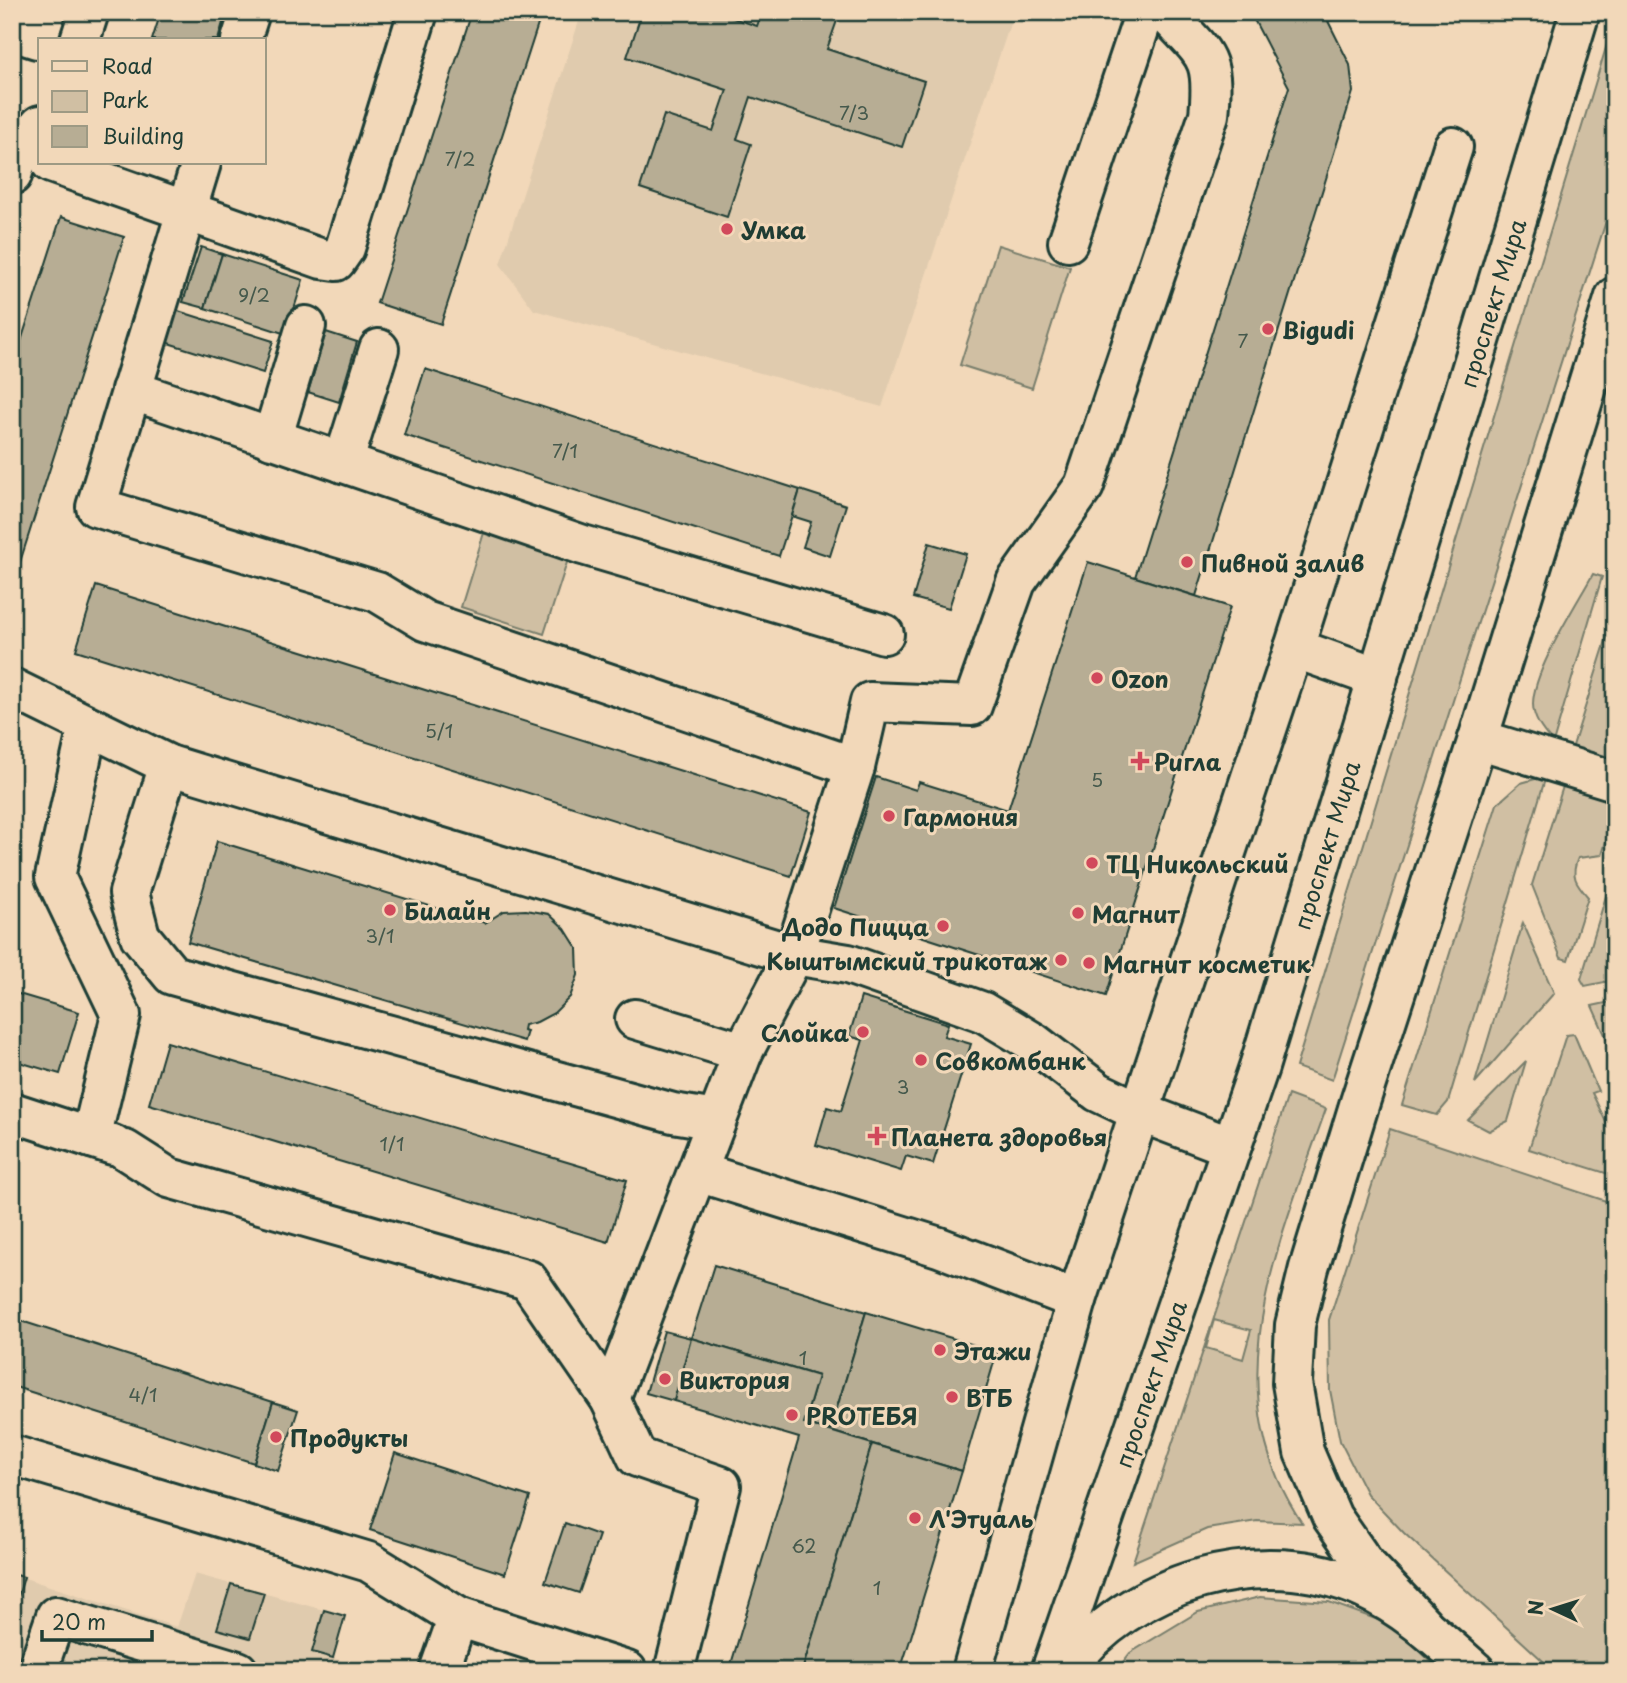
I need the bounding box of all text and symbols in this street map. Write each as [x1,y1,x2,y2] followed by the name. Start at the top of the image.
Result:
[38,38,266,164] legend
[102,49,153,81] text: Road
[102,83,149,115] text: Park
[839,98,869,126] house number: 7/3
[102,119,184,151] text: Building
[445,144,475,172] house number: 7/2
[741,212,806,247] place label: Умка
[1450,214,1534,392] street label: проспект Мира
[719,221,735,237] marker: Умка
[238,280,270,308] house number: 9/2
[1282,312,1355,347] place label: Bigudi
[1260,321,1276,337] marker: Bigudi
[1238,326,1249,354] house number: 7
[552,436,578,464] house number: 7/1
[1201,545,1364,580] place label: Пивной залив
[1179,554,1195,570] marker: Пивной залив
[1111,661,1169,696] place label: Ozon
[1089,670,1105,686] marker: Ozon
[425,716,453,744] house number: 5/1
[1154,744,1222,779] place label: Ригла
[1132,753,1148,769] marker: Ригла
[1284,756,1368,934] street label: проспект Мира
[1091,765,1103,793] house number: 5
[903,799,1018,834] place label: Гармония
[881,808,897,824] marker: Гармония
[1106,846,1289,881] place label: ТЦ Никольский
[1084,855,1100,871] marker: ТЦ Никольский
[404,893,491,928] place label: Билайн
[1092,896,1181,931] place label: Магнит
[382,902,398,918] marker: Билайн
[1070,905,1086,921] marker: Магнит
[782,909,929,944] place label: Додо Пицца
[935,918,951,934] marker: Додо Пицца
[366,921,394,949] house number: 3/1
[767,943,1048,978] place label: Кыштымский трикотаж
[1103,946,1311,981] place label: Магнит косметик
[1053,952,1069,968] marker: Кыштымский трикотаж
[1081,955,1097,971] marker: Магнит косметик
[761,1015,849,1050] place label: Слойка
[855,1024,871,1040] marker: Слойка
[935,1043,1086,1078] place label: Совкомбанк
[913,1052,929,1068] marker: Совкомбанк
[897,1072,909,1100] house number: 3
[891,1119,1107,1154] place label: Планета здоровья
[869,1128,885,1144] marker: Планета здоровья
[380,1129,404,1157] house number: 1/1
[1105,1295,1195,1472] street label: проспект Мира
[954,1333,1032,1368] place label: Этажи
[932,1342,948,1358] marker: Этажи
[799,1343,807,1371] house number: 1
[679,1362,790,1397] place label: Виктория
[657,1371,673,1387] marker: Виктория
[129,1380,157,1408] house number: 4/1
[966,1380,1013,1415] place label: ВТБ
[944,1389,960,1405] marker: ВТБ
[806,1398,917,1433] place label: PROТЕБЯ
[784,1407,800,1423] marker: PROТЕБЯ
[290,1420,408,1455] place label: Продукты
[268,1429,284,1445] marker: Продукты
[929,1501,1034,1536] place label: Л'Этуаль
[907,1510,923,1526] marker: Л'Этуаль
[792,1531,816,1559] house number: 62
[873,1573,881,1601] house number: 1
[1518,1574,1588,1644] north arrow
[42,1599,152,1643] scale bar
[1521,1599,1550,1616] text: N
[52,1605,106,1637] text: 20 m

